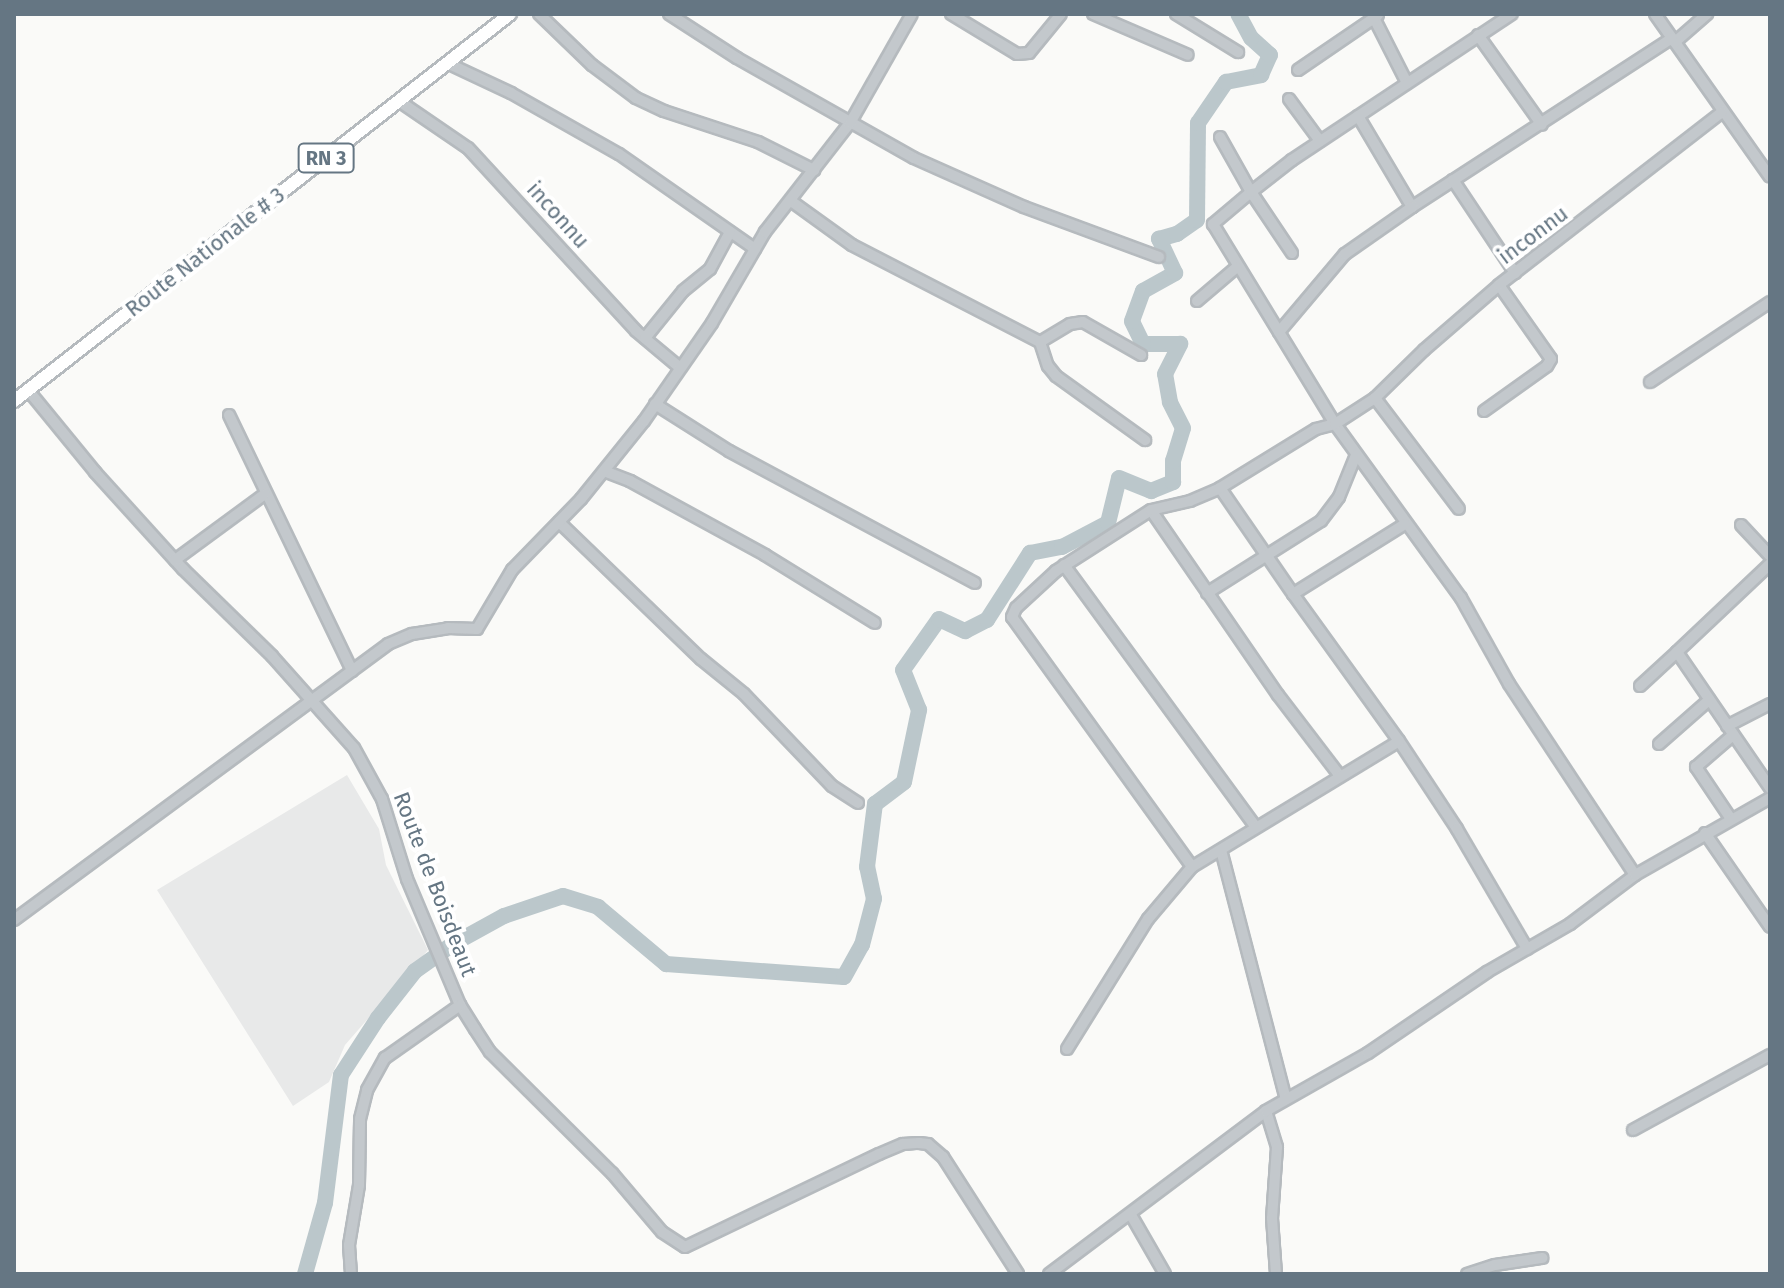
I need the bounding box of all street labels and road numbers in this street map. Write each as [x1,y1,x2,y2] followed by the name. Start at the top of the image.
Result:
[296,142,356,174] road number: RN 3
[521,176,595,254] street label: inconnu
[120,182,290,322] street label: Route Nationale # 3
[1493,200,1573,270] street label: inconnu
[388,788,482,980] street label: Route de Boisdeaut

